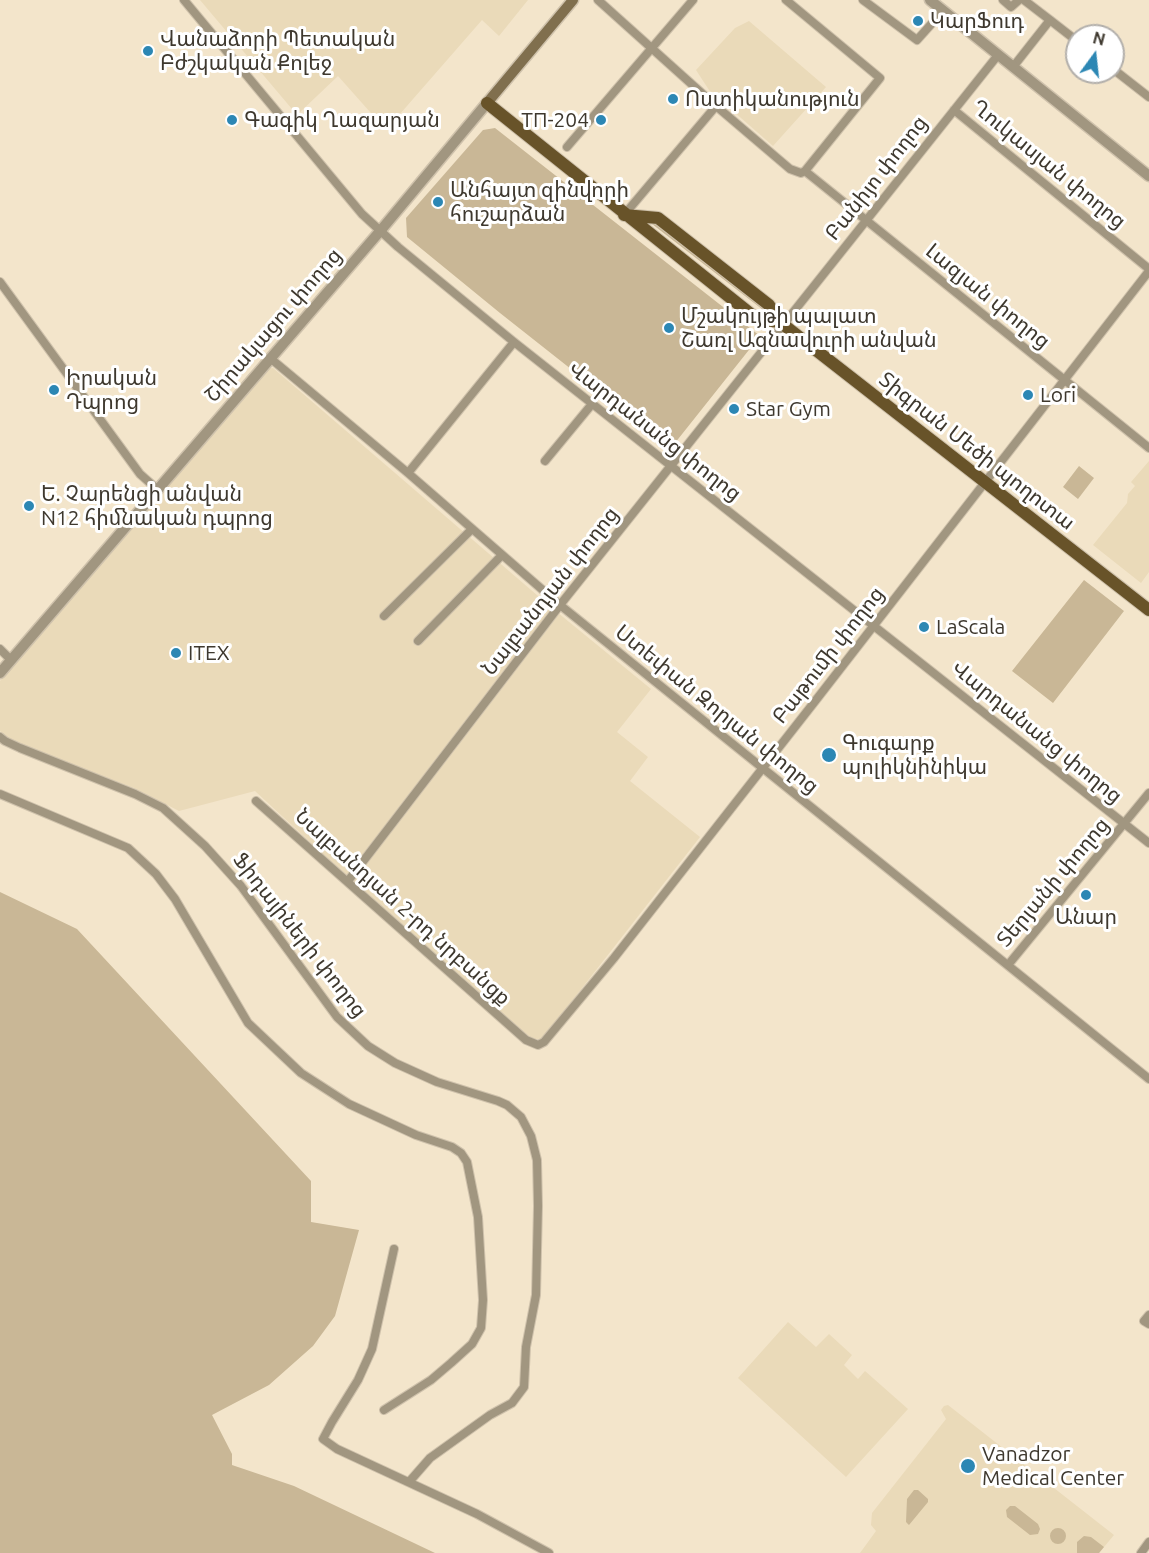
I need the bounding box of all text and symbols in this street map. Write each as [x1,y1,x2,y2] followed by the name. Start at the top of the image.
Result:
[930,8,1024,34] place label: ԿարՖուդ
[911,14,925,28] marker: ԿարՖուդ
[1065,24,1125,84] north arrow
[160,26,395,76] place label: Վանաձորի Պետական Բժշկական Քոլեջ
[1091,28,1107,49] text: N
[141,44,155,58] marker: Վանաձորի Պետական Բժշկական Քոլեջ
[685,86,859,112] place label: Ոստիկանություն
[666,92,680,106] marker: Ոստիկանություն
[967,94,1131,234] street label: Ղուկասյան փողոց
[244,107,440,133] place label: Գագիկ Ղազարյան
[521,107,589,133] place label: ТП-204
[820,111,932,245] street label: Բանիյո փողոց
[225,113,239,127] marker: Գագիկ Ղազարյան
[594,113,608,127] marker: ТП-204
[450,177,629,227] place label: Անհայտ զինվորի հուշարձան
[431,195,445,209] marker: Անհայտ զինվորի հուշարձան
[921,238,1055,354] street label: Լազյան փողոց
[199,243,347,407] street label: Շիրակացու փողոց
[681,303,937,353] place label: Մշակույթի պալատ Շառլ Ազնավուրի անվան
[662,321,676,335] marker: Մշակույթի պալատ Շառլ Ազնավուրի անվան
[564,356,746,506] street label: Վարդանանց փողոց
[66,365,157,415] place label: Իրական Դպրոց
[874,367,1080,535] street label: Տիգրան Մեծի պողոտա
[1040,382,1076,408] place label: Lori
[47,383,61,397] marker: Իրական Դպրոց
[1021,388,1035,402] marker: Lori
[746,396,831,422] place label: Star Gym
[727,402,741,416] marker: Star Gym
[41,481,273,531] place label: Ե. Չարենցի անվան N12 հիմնական դպրոց
[22,499,36,513] marker: Ե. Չարենցի անվան N12 հիմնական դպրոց
[476,502,624,680] street label: Նալբանդյան փողոց
[767,582,889,728] street label: Բաթումի փողոց
[936,614,1005,640] place label: LaScala
[610,619,824,799] street label: Ստեփան Զորյան փողոց
[917,620,931,634] marker: LaScala
[188,640,230,666] place label: ITEX
[169,646,183,660] marker: ITEX
[947,655,1127,809] street label: Վարդանանց փողոց
[842,730,987,780] place label: Գուգարք պոլիկնինիկա
[820,746,838,764] marker: Գուգարք պոլիկնինիկա
[290,804,516,1010] street label: Նալբանդյան 2-րդ նրբանցք
[992,812,1114,952] street label: Տերյանի փողոց
[228,848,372,1022] street label: Ֆիդայիների փողոց
[1079,888,1093,902] marker: Անար
[1055,904,1117,930] place label: Անար
[982,1441,1124,1491] place label: Vanadzor Medical Center
[959,1457,977,1475] marker: Vanadzor Medical Center

